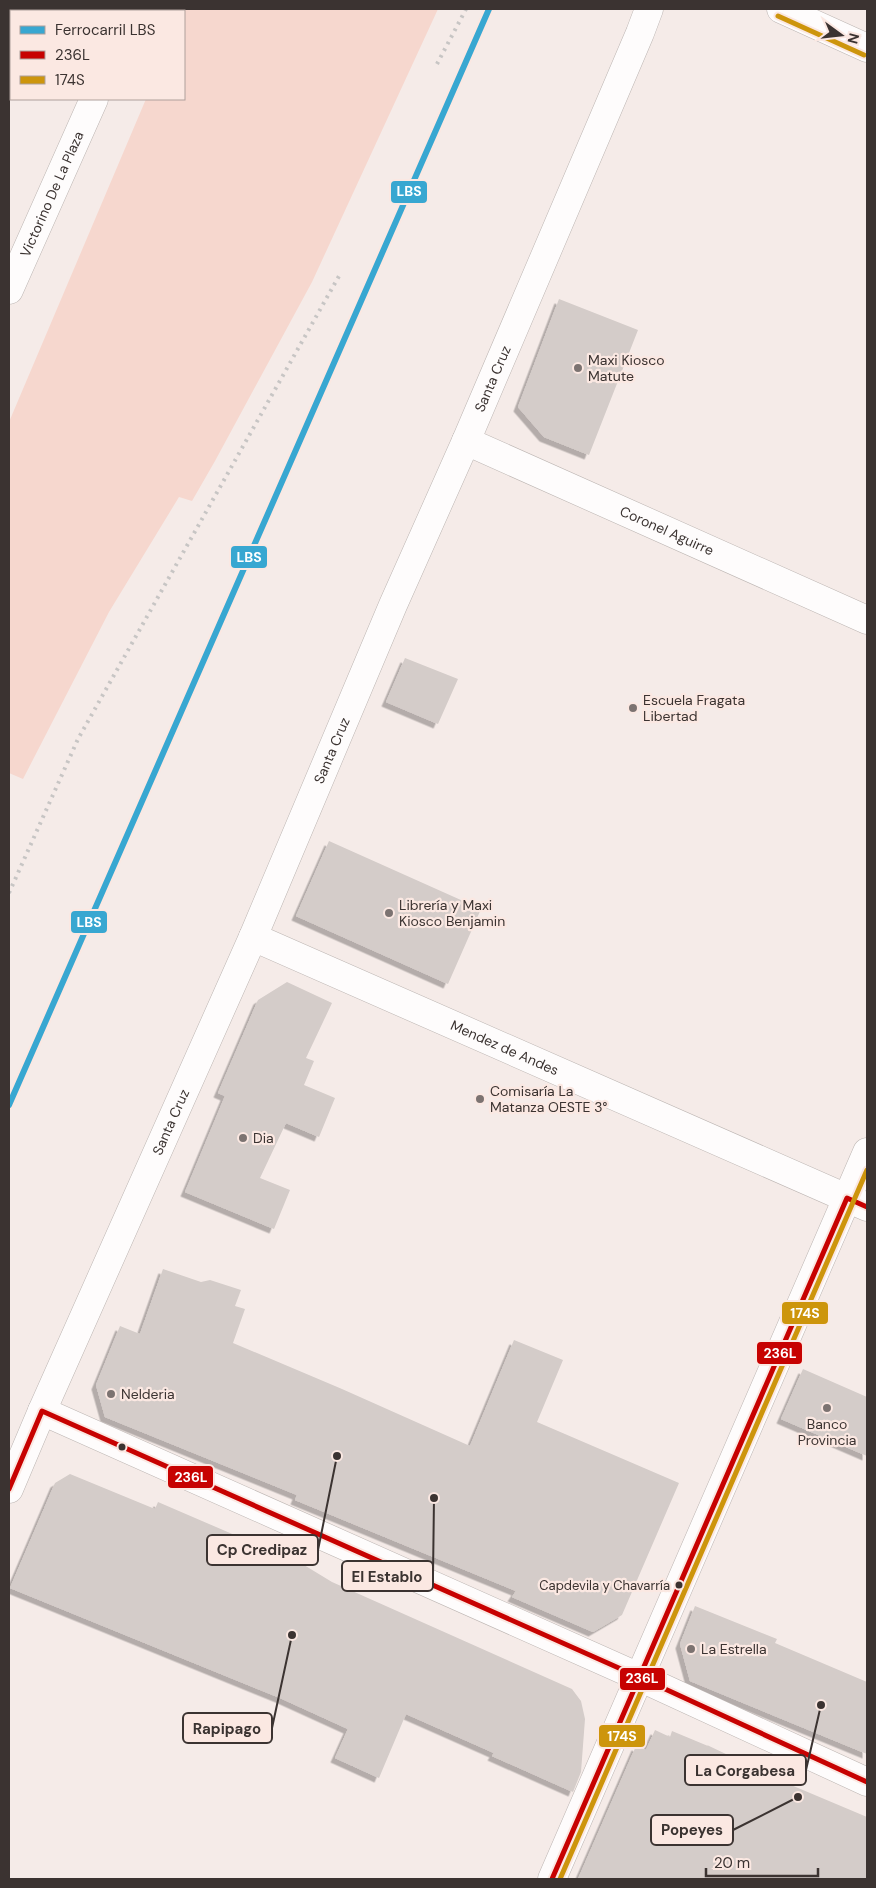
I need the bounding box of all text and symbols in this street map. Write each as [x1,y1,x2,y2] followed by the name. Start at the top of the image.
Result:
[10,10,185,100] legend
[816,10,866,60] north arrow
[55,20,156,40] text: Ferrocarril LBS
[844,31,864,46] text: N
[55,45,90,65] text: 236L
[55,70,85,90] text: 174S
[16,128,88,260] street label: Victorino De La Plaza
[390,180,428,204] line badge: LBS
[396,182,422,200] text: LBS
[470,343,515,415] street label: Santa Cruz
[588,351,665,385] place label: Maxi Kiosco Matute
[572,362,584,374] marker: Maxi Kiosco Matute
[617,502,717,560] street label: Coronel Aguirre
[230,545,268,569] line badge: LBS
[236,548,262,566] text: LBS
[643,691,745,725] place label: Escuela Fragata Libertad
[627,702,639,714] marker: Escuela Fragata Libertad
[310,715,354,786] street label: Santa Cruz
[399,896,505,930] place label: Librería y Maxi Kiosco Benjamin
[383,907,395,919] marker: Librería y Maxi Kiosco Benjamin
[70,910,108,934] line badge: LBS
[76,913,102,931] text: LBS
[448,1016,562,1079] street label: Mendez de Andes
[490,1082,607,1116] place label: Comisaría La Matanza OESTE 3°
[148,1086,193,1158] street label: Santa Cruz
[474,1093,486,1105] marker: Comisaría La Matanza OESTE 3°
[253,1129,274,1147] place label: Dia
[237,1132,249,1144] marker: Dia
[781,1301,829,1325] line badge: 174S
[790,1304,820,1322] text: 174S
[756,1341,803,1365] line badge: 236L
[763,1344,797,1362] text: 236L
[121,1385,175,1403] place label: Nelderia
[105,1388,117,1400] marker: Nelderia
[821,1402,833,1414] marker: Banco Provincia
[798,1415,856,1449] place label: Banco Provincia
[117,1442,127,1452] unlabelled marker
[167,1465,214,1489] line badge: 236L
[174,1468,208,1486] text: 236L
[207,1535,318,1565] callout: Cp Credipaz
[217,1540,307,1560] text: Cp Credipaz
[342,1561,433,1591] callout: El Establo
[351,1567,423,1587] text: El Establo
[539,1577,670,1594] place label: Capdevila y Chavarría
[674,1580,684,1590] marker: Capdevila y Chavarría
[701,1640,767,1658] place label: La Estrella
[685,1643,697,1655] marker: La Estrella
[619,1667,666,1691] line badge: 236L
[625,1669,659,1687] text: 236L
[183,1713,272,1743] callout: Rapipago
[193,1719,261,1739] text: Rapipago
[598,1724,646,1748] line badge: 174S
[607,1727,637,1745] text: 174S
[685,1755,806,1785] callout: La Corgabesa
[695,1761,795,1781] text: La Corgabesa
[651,1815,733,1845] callout: Popeyes
[661,1820,723,1840] text: Popeyes
[706,1846,818,1878] scale bar
[714,1853,750,1873] text: 20 m

